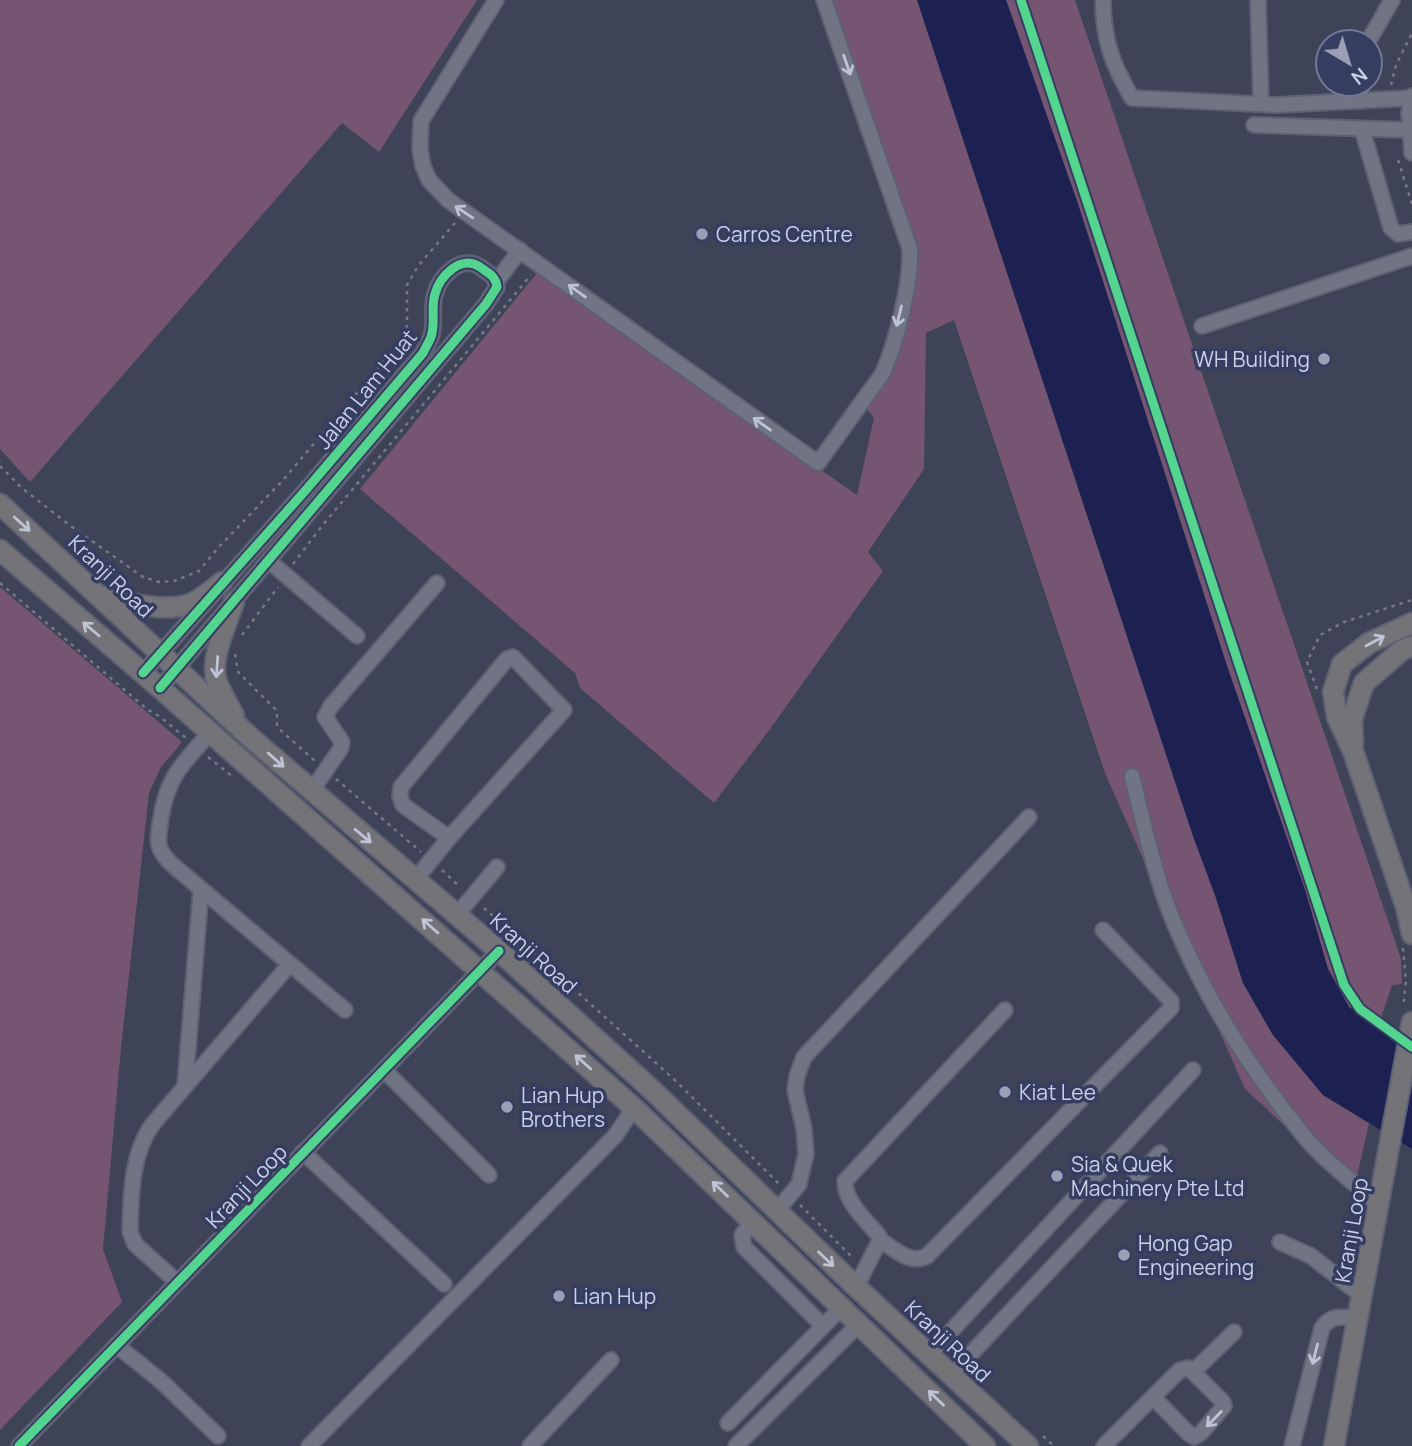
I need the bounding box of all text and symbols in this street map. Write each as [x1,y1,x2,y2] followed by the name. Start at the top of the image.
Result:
[1314,28,1384,98] north arrow
[842,53,854,75] one-way arrow
[1346,62,1373,91] text: N
[455,204,474,219] one-way arrow
[716,220,853,248] place label: Carros Centre
[694,226,710,242] marker: Carros Centre
[568,284,587,298] one-way arrow
[892,304,906,327] one-way arrow
[309,323,423,455] street label: Jalan Lam Huat
[1194,345,1310,373] place label: WH Building
[1316,351,1332,367] marker: WH Building
[753,417,772,431] one-way arrow
[13,516,31,532] one-way arrow
[62,528,160,624] street label: Kranji Road
[82,621,100,637] one-way arrow
[1364,634,1385,647] one-way arrow
[210,655,223,678] one-way arrow
[266,752,284,768] one-way arrow
[354,828,372,844] one-way arrow
[485,906,583,1000] street label: Kranji Road
[421,918,439,934] one-way arrow
[574,1054,592,1070] one-way arrow
[1019,1078,1096,1106] place label: Kiat Lee
[521,1081,605,1133] place label: Lian Hup Brothers
[997,1084,1013,1100] marker: Kiat Lee
[499,1099,515,1115] marker: Lian Hup Brothers
[199,1138,293,1234] street label: Kranji Loop
[1071,1150,1244,1202] place label: Sia & Quek Machinery Pte Ltd
[1049,1168,1065,1184] marker: Sia & Quek Machinery Pte Ltd
[1328,1175,1374,1285] street label: Kranji Loop
[711,1181,728,1198] one-way arrow
[1138,1229,1254,1281] place label: Hong Gap Engineering
[1116,1247,1132,1263] marker: Hong Gap Engineering
[818,1250,835,1267] one-way arrow
[573,1282,656,1310] place label: Lian Hup
[551,1288,567,1304] marker: Lian Hup
[899,1294,997,1388] street label: Kranji Road
[1308,1342,1321,1365] one-way arrow
[928,1390,945,1407] one-way arrow
[1206,1410,1223,1427] one-way arrow

